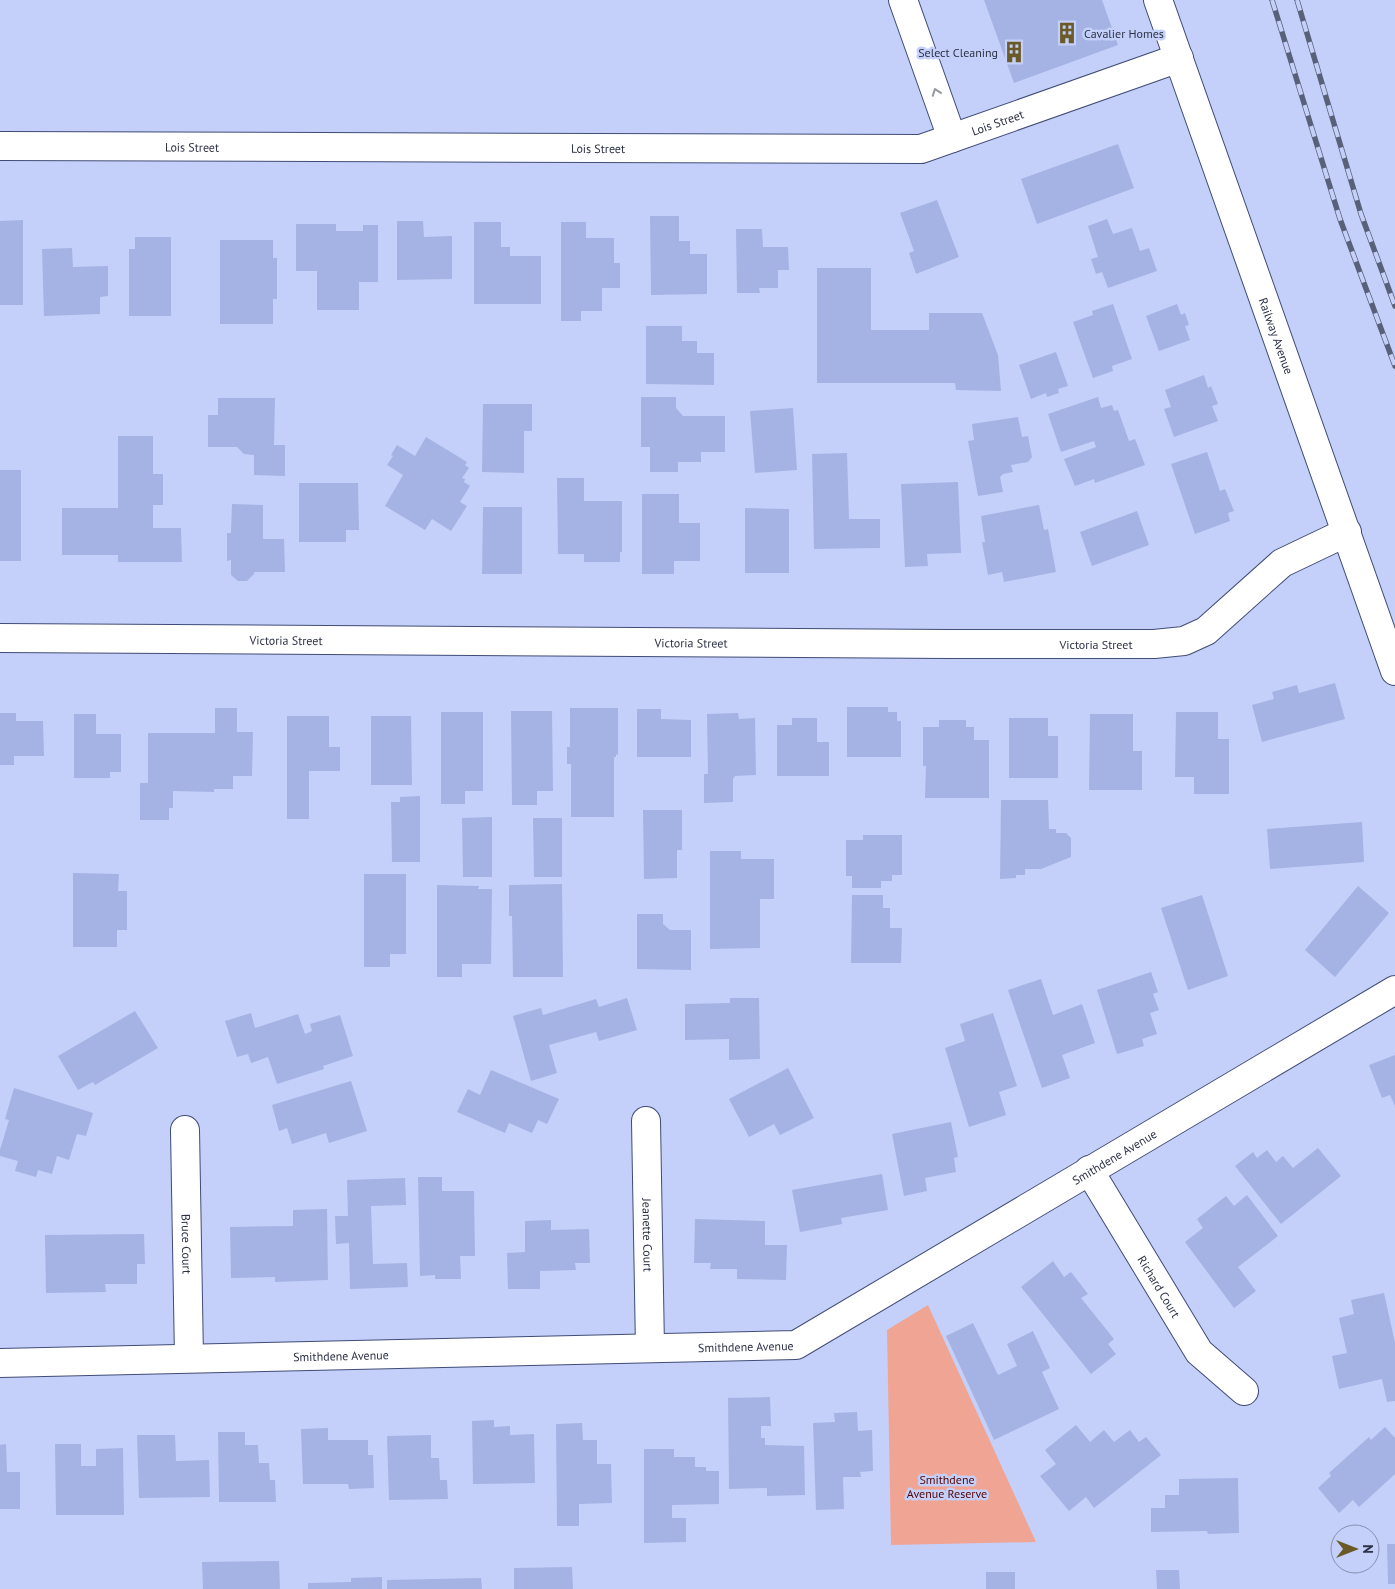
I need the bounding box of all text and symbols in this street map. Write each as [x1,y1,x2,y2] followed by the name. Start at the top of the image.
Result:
[1054,20,1080,46] building icon: Cavalier Homes
[1084,26,1164,41] place label: Cavalier Homes
[1001,39,1027,65] building icon: Select Cleaning
[918,45,998,60] place label: Select Cleaning
[932,88,942,97] one-way arrow
[969,106,1025,138] street label: Lois Street
[165,139,219,154] street label: Lois Street
[571,140,625,156] street label: Lois Street
[1256,295,1297,376] street label: Railway Avenue
[248,632,323,648] street label: Victoria Street
[653,635,728,650] street label: Victoria Street
[1058,637,1132,652] street label: Victoria Street
[1069,1126,1159,1187] street label: Smithdene Avenue
[640,1197,656,1272] street label: Jeanette Court
[179,1214,195,1274] street label: Bruce Court
[1135,1253,1184,1320] street label: Richard Court
[698,1338,794,1355] street label: Smithdene Avenue
[293,1347,389,1364] street label: Smithdene Avenue
[907,1472,987,1501] park label: Smithdene Avenue Reserve
[1330,1524,1380,1574] north arrow
[1359,1544,1377,1554] text: N

